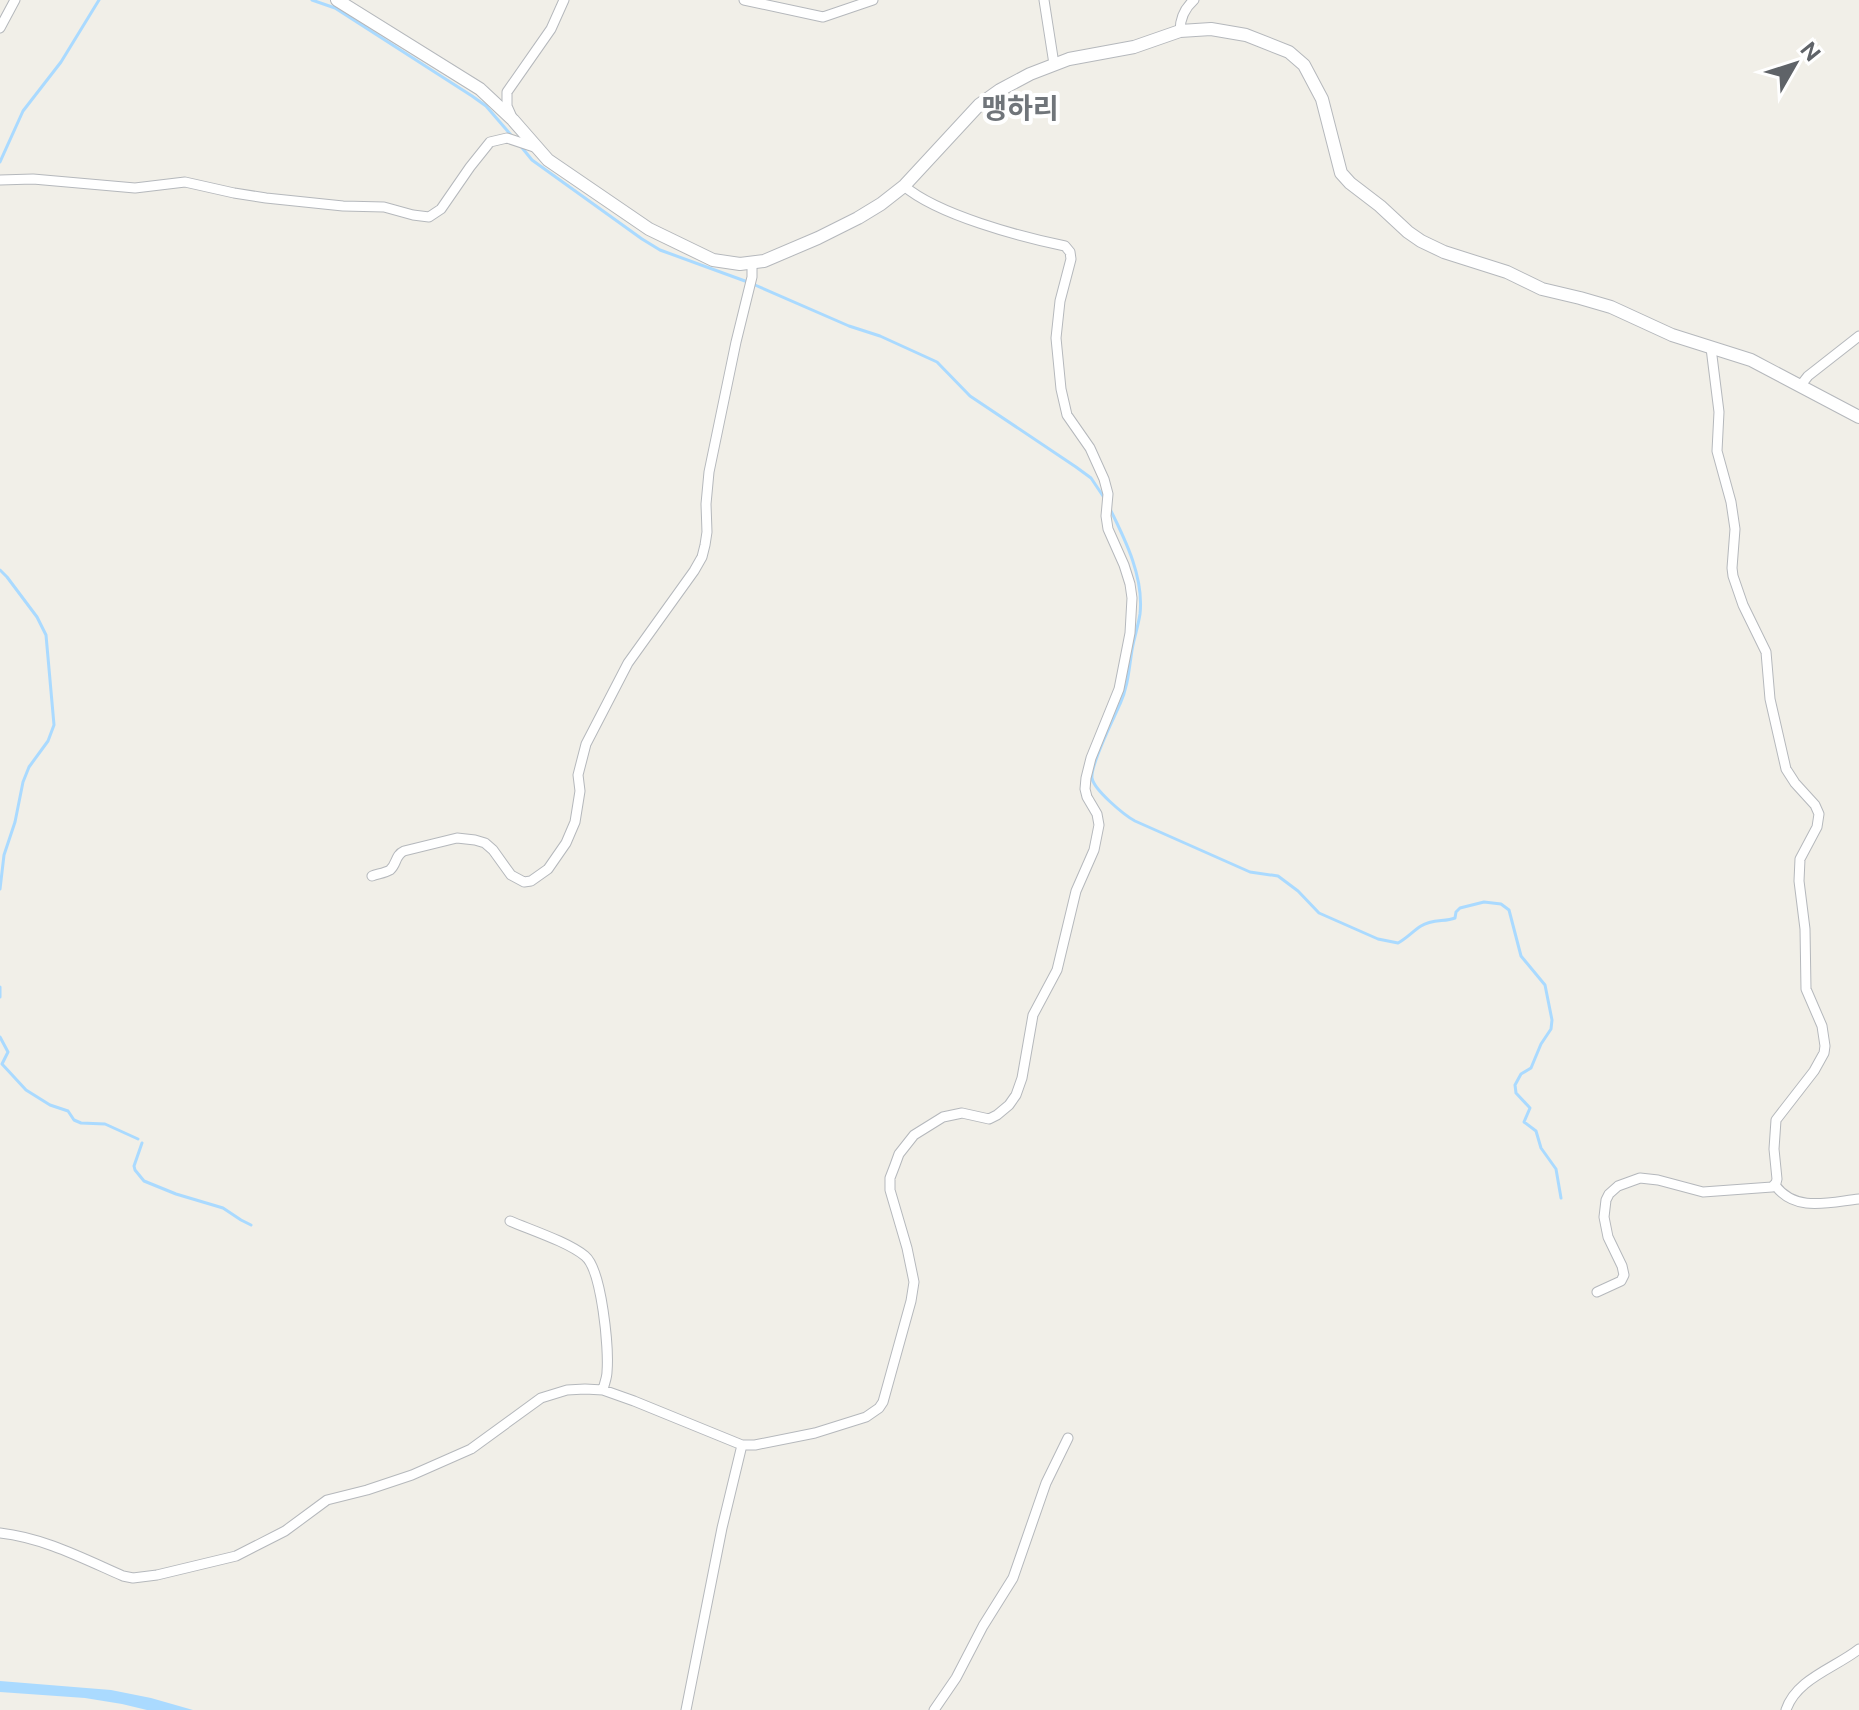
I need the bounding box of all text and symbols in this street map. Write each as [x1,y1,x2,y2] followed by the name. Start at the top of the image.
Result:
[1755,24,1835,104] north arrow
[1795,37,1826,66] text: N
[981,91,1059,124] district label: 맹하리

